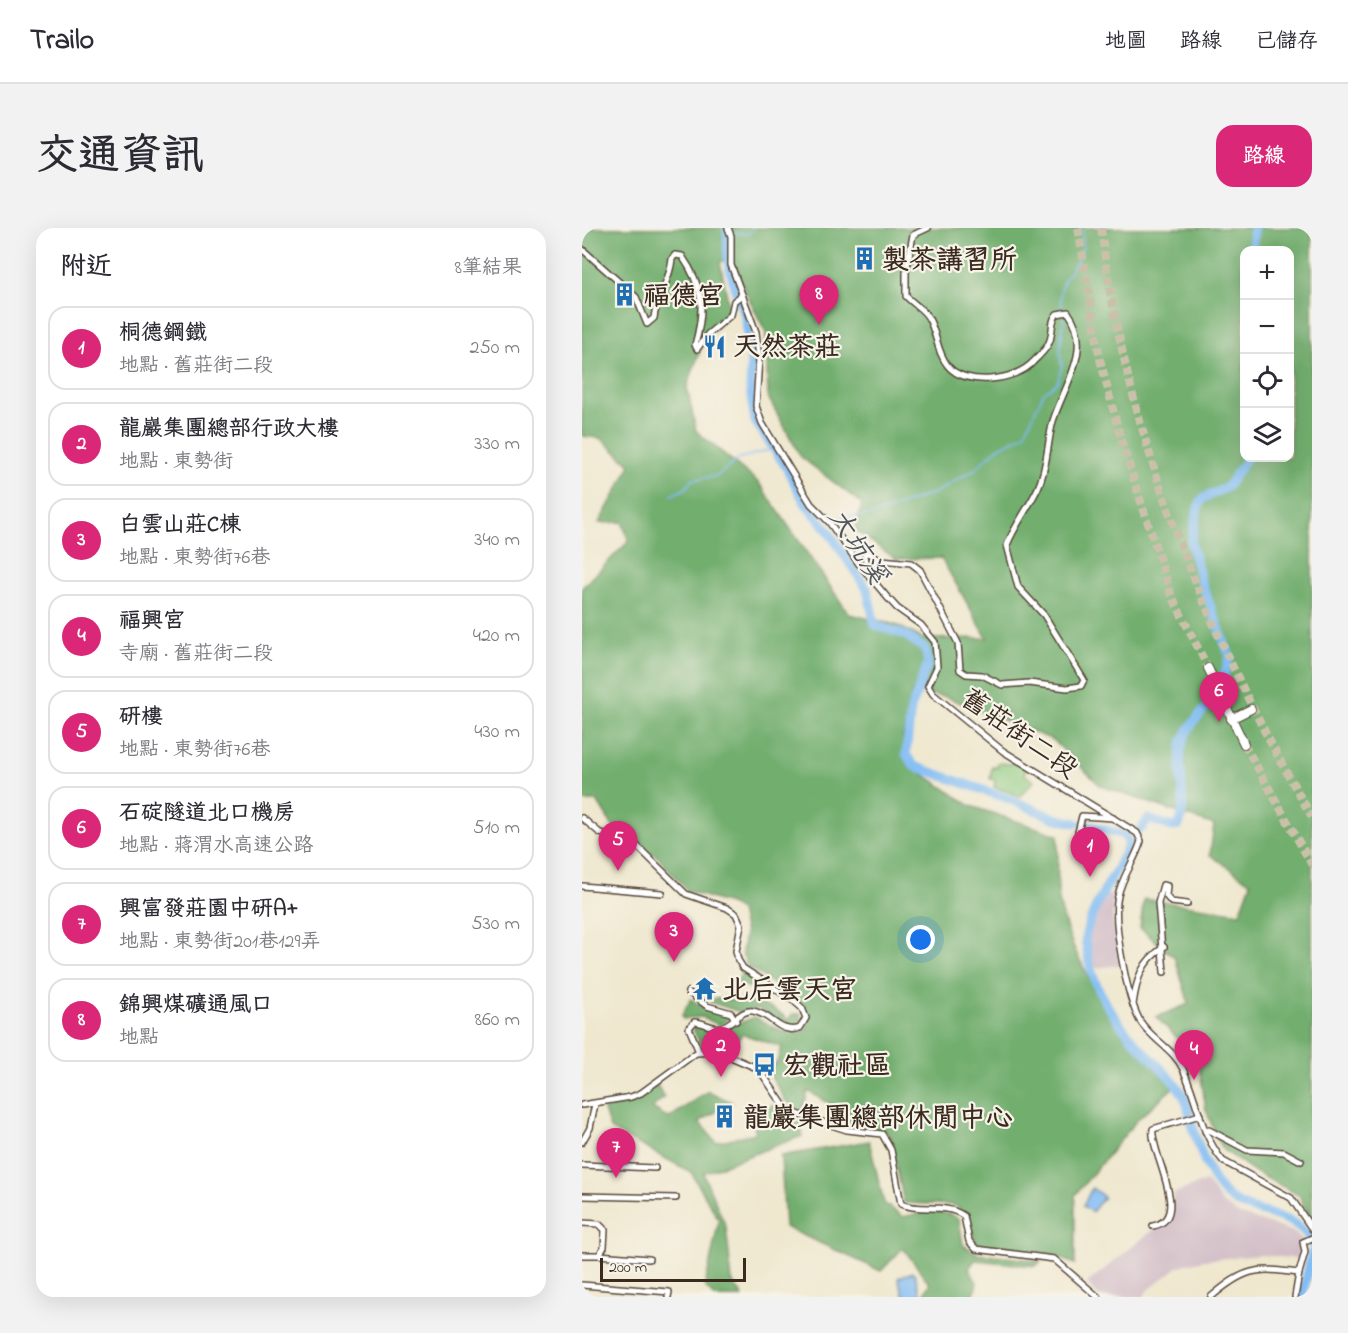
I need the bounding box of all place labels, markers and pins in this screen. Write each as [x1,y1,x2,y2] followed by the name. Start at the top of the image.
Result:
[882,242,1017,281] place label: 製茶講習所
[851,246,877,272] building icon: 製茶講習所
[800,276,838,325] pin: 8
[643,278,724,317] place label: 福德宮
[612,282,638,308] building icon: 福德宮
[733,329,841,368] place label: 天然茶莊
[702,333,728,359] restaurant icon: 天然茶莊
[1200,672,1238,722] pin: 6
[598,822,638,871] pin: 5
[1070,828,1110,877] pin: 1
[654,912,694,962] pin: 3
[722,972,857,1011] place label: 北后雲天宮
[691,976,717,1002] temple icon: 北后雲天宮
[702,1028,740,1077] pin: 2
[1174,1030,1214,1080] pin: 4
[783,1048,891,1087] place label: 宏觀社區
[752,1052,778,1078] bus stop icon: 宏觀社區
[743,1100,1013,1139] place label: 龍巖集團總部休閒中心
[712,1104,738,1130] building icon: 龍巖集團總部休閒中心
[597,1128,636,1178] pin: 7

